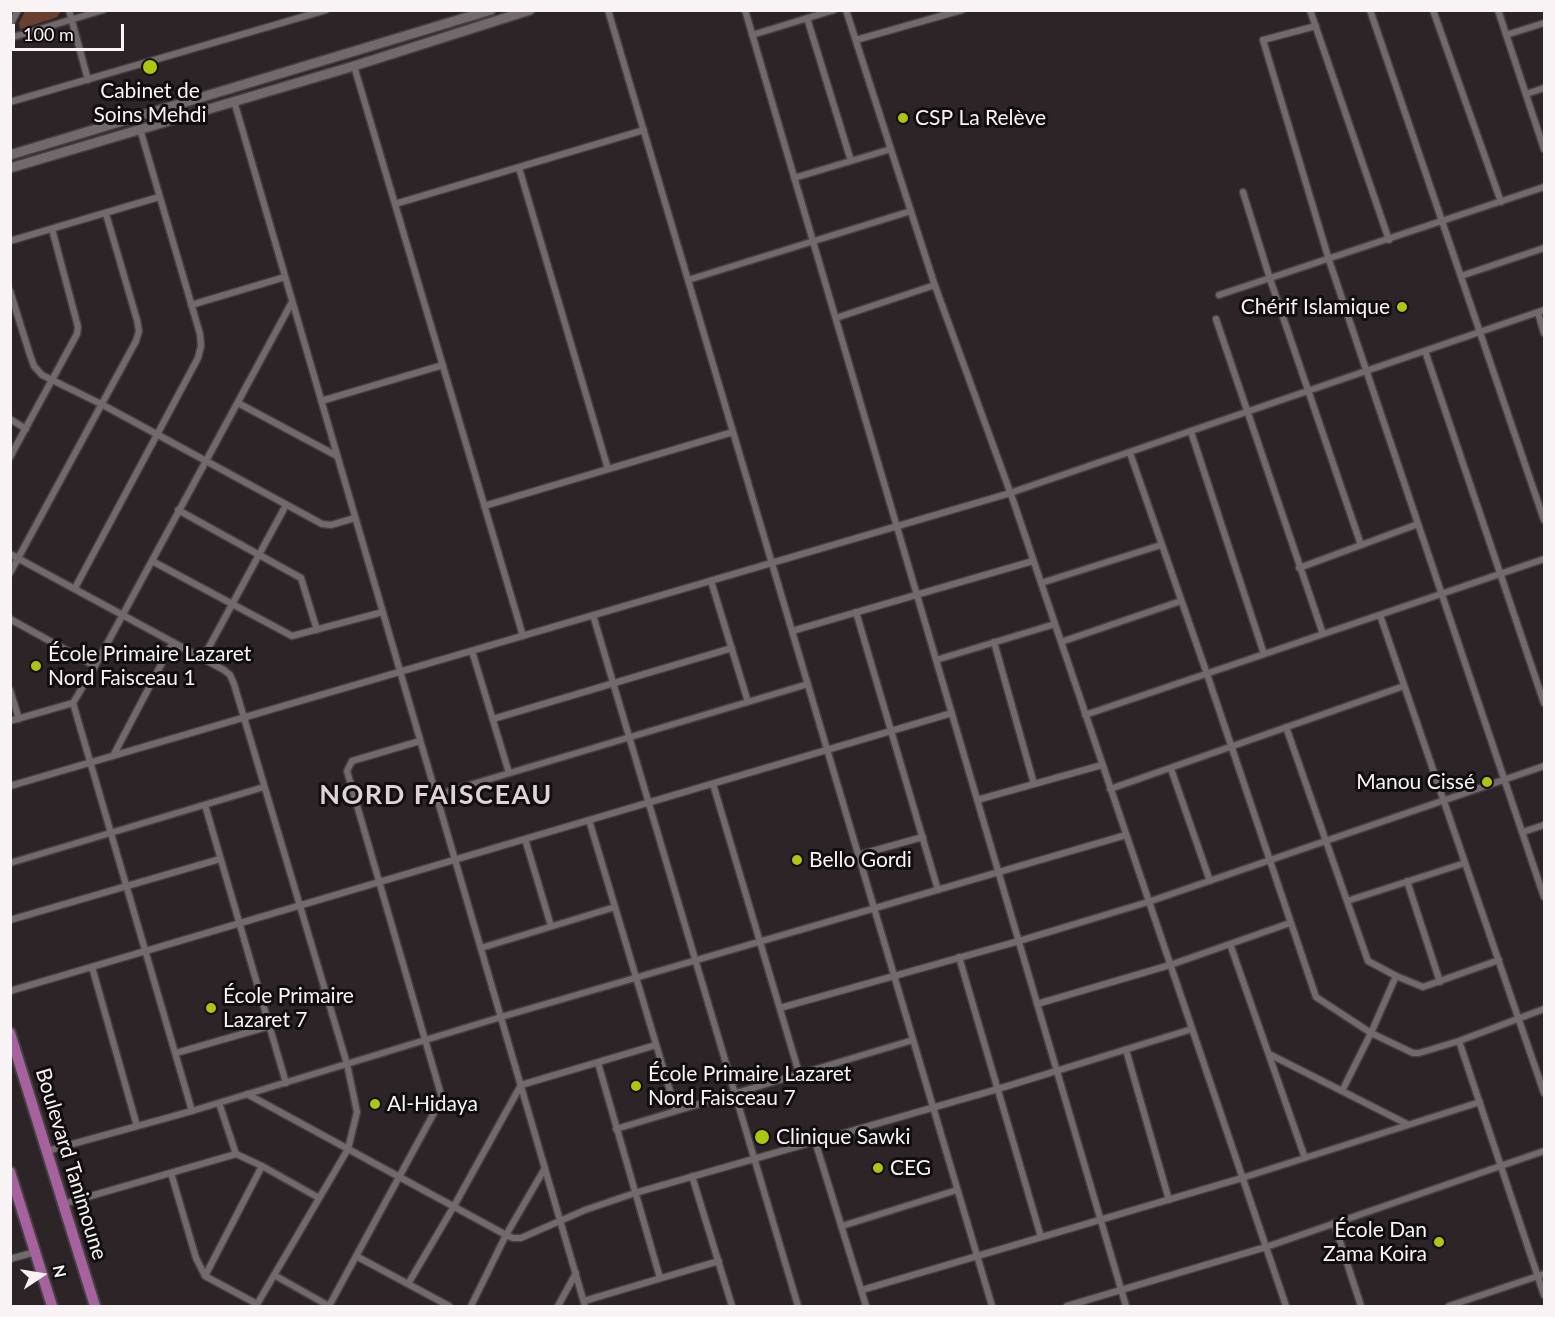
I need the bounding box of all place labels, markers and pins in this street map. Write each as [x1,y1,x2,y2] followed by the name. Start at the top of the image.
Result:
[141,58,159,76] marker: Cabinet de Soins Mehdi
[93,78,207,128] place label: Cabinet de Soins Mehdi
[915,105,1046,131] place label: CSP La Relève
[896,111,910,125] marker: CSP La Relève
[1241,294,1390,320] place label: Chérif Islamique
[1395,300,1409,314] marker: Chérif Islamique
[48,641,251,691] place label: École Primaire Lazaret Nord Faisceau 1
[29,659,43,673] marker: École Primaire Lazaret Nord Faisceau 1
[1356,769,1475,795] place label: Manou Cissé
[1480,775,1494,789] marker: Manou Cissé
[809,847,912,873] place label: Bello Gordi
[790,853,804,867] marker: Bello Gordi
[223,983,354,1033] place label: École Primaire Lazaret 7
[204,1001,218,1015] marker: École Primaire Lazaret 7
[648,1061,851,1111] place label: École Primaire Lazaret Nord Faisceau 7
[629,1079,643,1093] marker: École Primaire Lazaret Nord Faisceau 7
[387,1091,478,1117] place label: Al-Hidaya
[368,1097,382,1111] marker: Al-Hidaya
[776,1124,911,1150] place label: Clinique Sawki
[753,1128,771,1146] marker: Clinique Sawki
[890,1155,931,1181] place label: CEG
[871,1161,885,1175] marker: CEG
[1323,1217,1427,1267] place label: École Dan Zama Koira
[1432,1235,1446,1249] marker: École Dan Zama Koira

